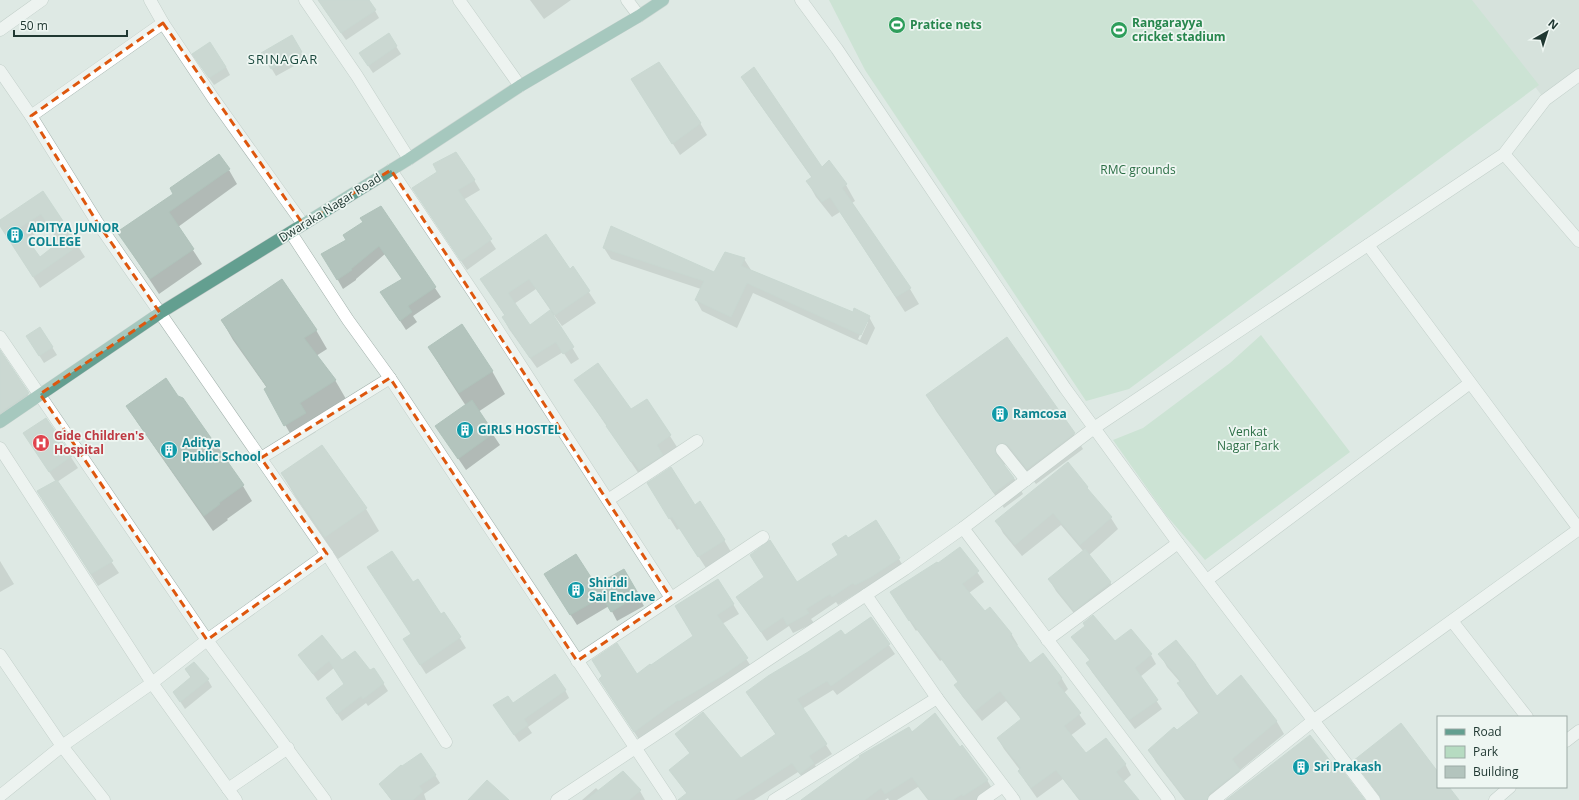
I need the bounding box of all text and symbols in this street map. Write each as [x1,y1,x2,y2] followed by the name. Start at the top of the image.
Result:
[14,12,127,38] scale bar
[1527,12,1567,52] north arrow
[1132,14,1226,45] place label: Rangarayya cricket stadium
[887,15,907,35] sports icon: Pratice nets
[1545,15,1562,32] text: N
[910,16,982,33] place label: Pratice nets
[20,17,48,34] text: 50 m
[1109,20,1129,40] sports icon: Rangarayya cricket stadium
[248,50,318,68] district label: SRINAGAR
[1100,161,1176,178] park label: RMC grounds
[275,169,384,246] street label: Dwaraka Nagar Road
[28,219,119,250] place label: ADITYA JUNIOR COLLEGE
[5,225,25,245] building icon: ADITYA JUNIOR COLLEGE
[990,404,1010,424] building icon: Ramcosa
[1013,405,1067,422] place label: Ramcosa
[455,420,475,440] building icon: GIRLS HOSTEL
[478,421,561,438] place label: GIRLS HOSTEL
[1217,423,1280,454] park label: Venkat Nagar Park
[54,427,144,458] place label: Gide Children's Hospital
[31,433,51,453] hospital icon: Gide Children's Hospital
[182,434,261,465] place label: Aditya Public School
[159,440,179,460] building icon: Aditya Public School
[589,574,655,605] place label: Shiridi Sai Enclave
[566,580,586,600] building icon: Shiridi Sai Enclave
[1437,716,1567,788] legend
[1473,723,1502,740] text: Road
[1473,743,1499,760] text: Park
[1291,757,1311,777] building icon: Sri Prakash
[1314,758,1382,775] place label: Sri Prakash
[1473,763,1519,780] text: Building

